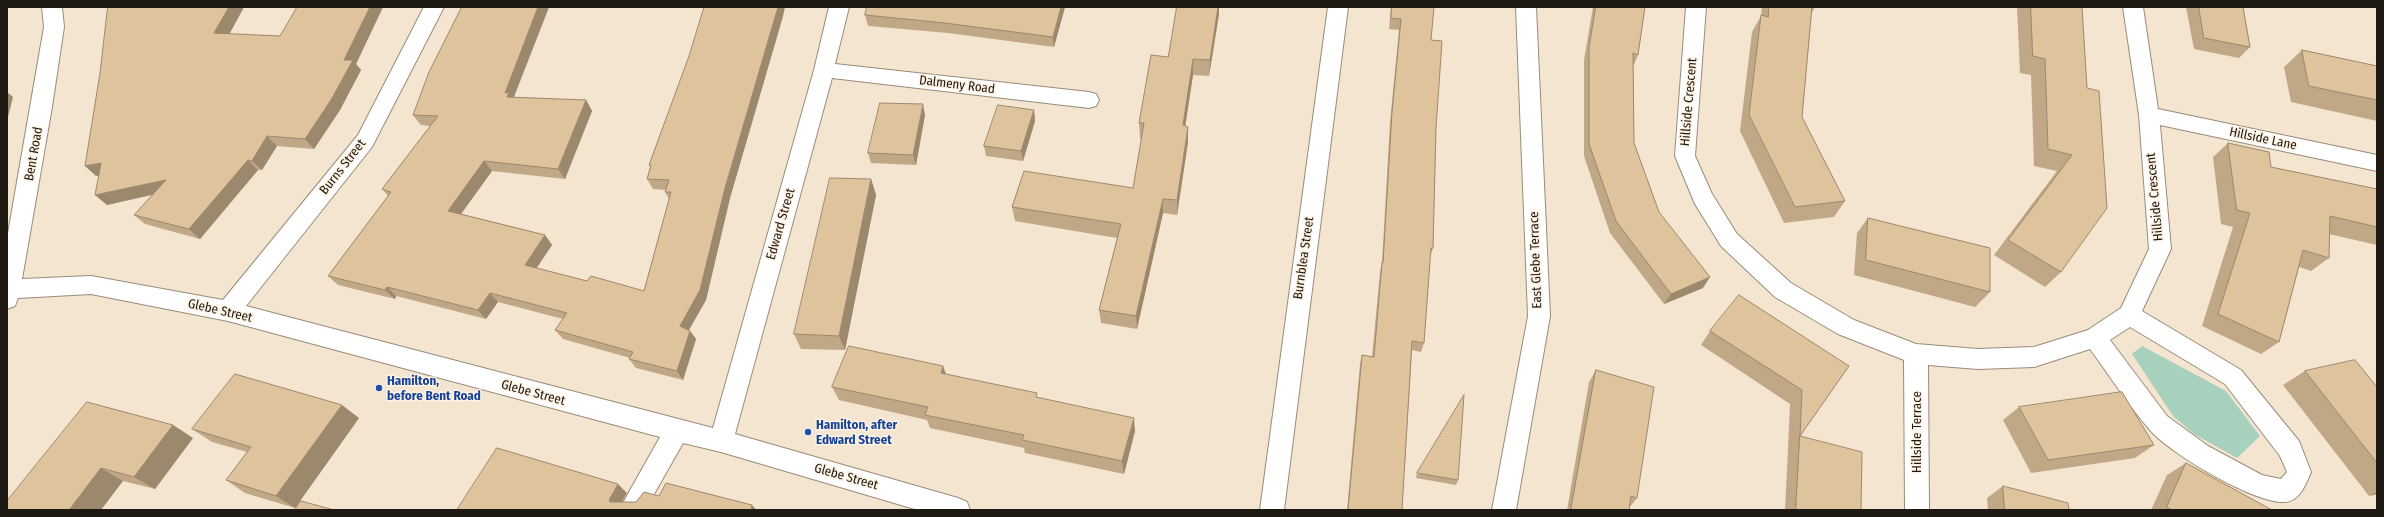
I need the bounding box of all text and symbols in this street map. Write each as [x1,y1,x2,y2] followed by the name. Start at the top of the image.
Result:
[1677,57,1701,147] street label: Hillside Crescent
[918,73,996,97] street label: Dalmeny Road
[2228,124,2298,154] street label: Hillside Lane
[22,126,46,182] street label: Bent Road
[317,136,369,198] street label: Burns Street
[2143,152,2167,242] street label: Hillside Crescent
[763,186,799,262] street label: Edward Street
[1527,211,1545,309] street label: East Glebe Terrace
[1290,216,1318,300] street label: Burnblea Street
[186,296,254,326] street label: Glebe Street
[387,373,481,404] place label: Hamilton, before Bent Road
[499,377,567,409] street label: Glebe Street
[374,383,384,393] marker: Hamilton, before Bent Road
[1909,391,1925,473] street label: Hillside Terrace
[816,417,897,448] place label: Hamilton, after Edward Street
[803,427,813,437] marker: Hamilton, after Edward Street
[812,460,880,494] street label: Glebe Street

